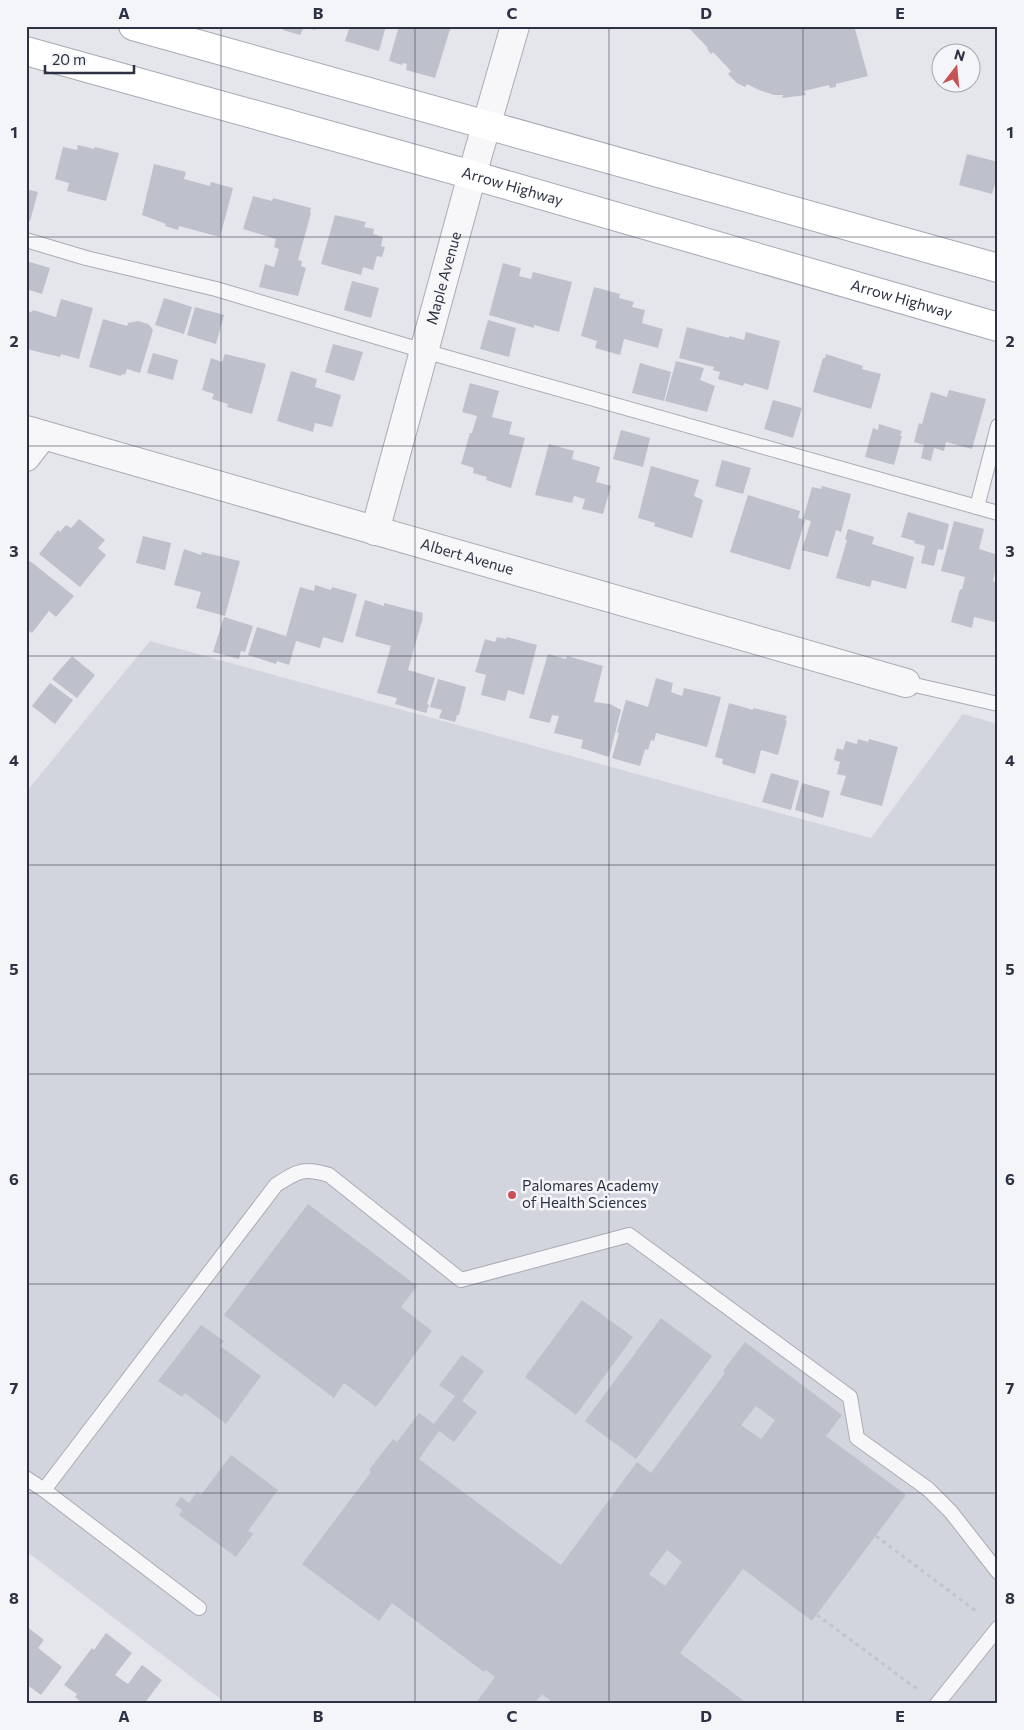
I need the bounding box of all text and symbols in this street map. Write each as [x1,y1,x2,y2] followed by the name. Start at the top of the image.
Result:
[118,3,130,22] text: A
[313,3,324,22] text: B
[507,3,518,22] text: C
[700,3,712,22] text: D
[895,3,905,22] text: E
[45,42,134,74] scale bar
[932,42,982,92] north arrow
[952,45,967,65] text: N
[52,50,86,68] text: 20 m
[10,122,18,141] text: 1
[1006,122,1014,141] text: 1
[460,163,566,209] street label: Arrow Highway
[422,229,464,326] street label: Maple Avenue
[849,275,955,321] street label: Arrow Highway
[9,331,19,350] text: 2
[1005,331,1015,350] text: 2
[419,534,516,578] street label: Albert Avenue
[9,541,19,560] text: 3
[1005,541,1015,560] text: 3
[9,750,19,769] text: 4
[1005,750,1015,769] text: 4
[9,959,19,978] text: 5
[1005,959,1015,978] text: 5
[9,1169,19,1188] text: 6
[1005,1169,1015,1188] text: 6
[522,1176,659,1211] place label: Palomares Academy of Health Sciences
[506,1189,518,1201] marker: Palomares Academy of Health Sciences
[10,1378,19,1397] text: 7
[1006,1378,1015,1397] text: 7
[9,1588,19,1607] text: 8
[1005,1588,1015,1607] text: 8
[118,1706,130,1725] text: A
[313,1706,324,1725] text: B
[507,1706,518,1725] text: C
[700,1706,712,1725] text: D
[895,1706,905,1725] text: E

